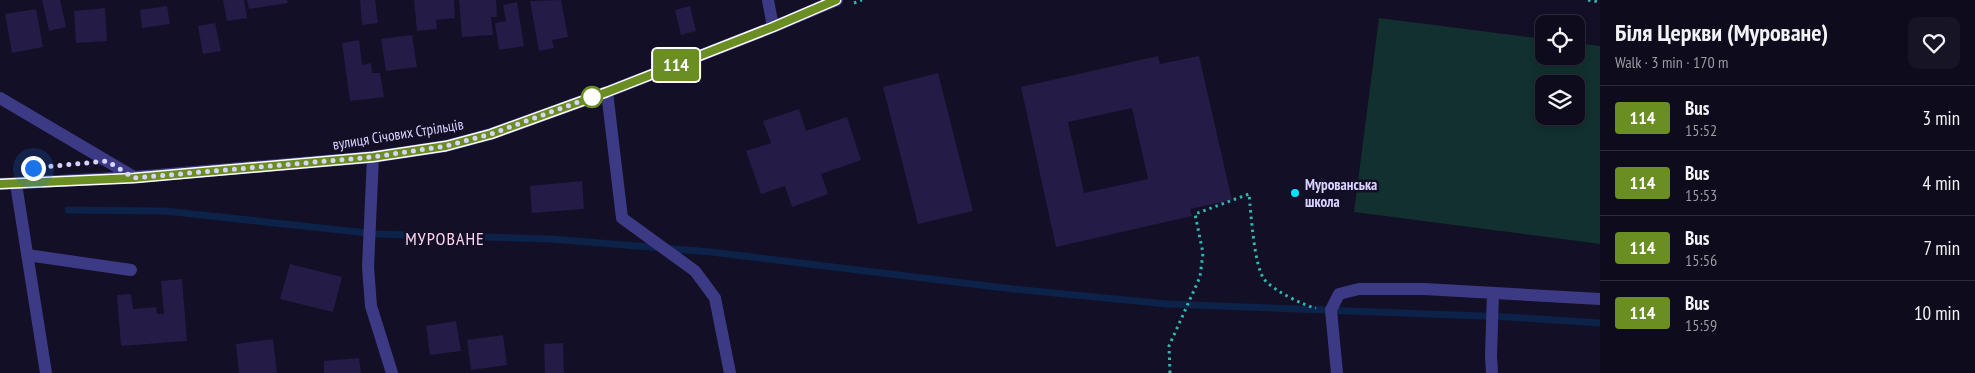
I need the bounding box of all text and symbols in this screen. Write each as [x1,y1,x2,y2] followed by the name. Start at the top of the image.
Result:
[1535,15,1585,125] map controls
[1535,15,1585,65] button: locate
[1615,17,1828,48] text: Біля Церкви (Муроване)
[1908,17,1960,69] button: heart
[647,49,705,81] line badge: 114
[1615,52,1728,72] text: Walk · 3 min · 170 m
[663,53,689,76] text: 114
[1535,75,1585,125] button: layers
[581,86,603,108] unlabelled marker
[1685,96,1709,120] text: Bus
[1630,106,1655,129] text: 114
[1923,106,1960,130] text: 3 min
[331,114,465,154] street label: вулиця Січових Стрільців
[1685,120,1717,140] text: 15:52
[21,156,46,181] your location
[1685,161,1709,185] text: Bus
[1630,171,1655,194] text: 114
[1923,171,1960,195] text: 4 min
[1305,175,1377,211] place label: Мурованська школа
[1685,185,1717,205] text: 15:53
[1289,187,1301,199] marker: Мурованська школа
[1685,226,1709,250] text: Bus
[405,227,485,250] district label: МУРОВАНЕ
[1630,236,1655,259] text: 114
[1923,236,1960,260] text: 7 min
[1685,250,1717,270] text: 15:56
[1685,291,1709,315] text: Bus
[1630,301,1655,324] text: 114
[1914,301,1960,325] text: 10 min
[1685,315,1717,335] text: 15:59

